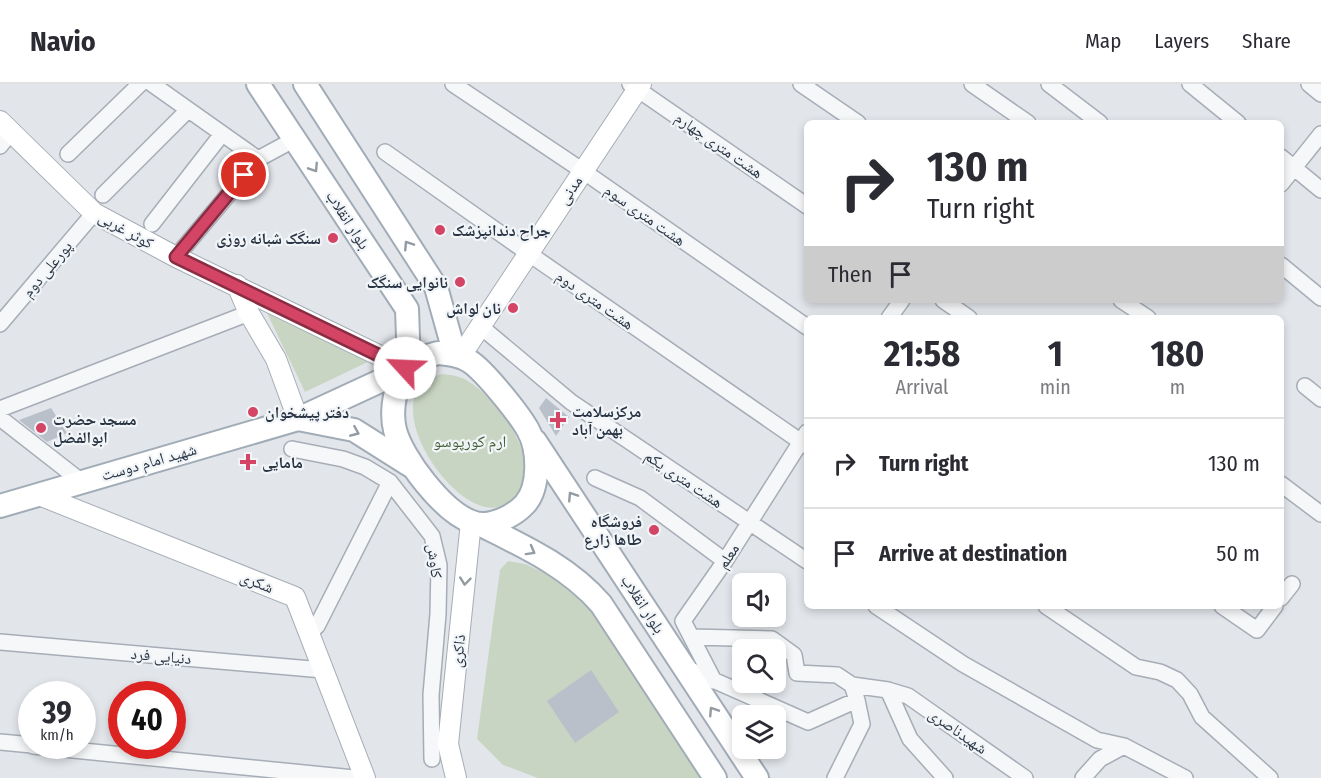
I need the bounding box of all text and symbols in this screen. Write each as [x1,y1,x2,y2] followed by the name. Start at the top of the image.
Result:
[30,25,96,58] text: Navio
[1085,28,1121,54] text: Map
[1154,28,1209,54] text: Layers
[1242,28,1291,54] text: Share
[671,108,767,183] street label: هشت متری چهارم
[927,142,1028,192] text: 130 m
[828,144,906,222] icon: right
[218,149,269,200] pin
[227,158,260,191] icon: arrive
[306,162,318,172] one-way arrow
[554,172,587,208] street label: مدنی
[600,180,689,251] street label: هشت متری سوم
[322,187,374,253] street label: بلوار انقلاب
[927,193,1035,225] text: Turn right
[95,207,157,254] street label: کوثر غربی
[452,221,551,241] place label: جراح دندانپزشک
[433,223,447,237] marker: جراح دندانپزشک
[216,229,321,248] place label: سنگک شبانه روزی
[326,231,340,245] marker: سنگک شبانه روزی
[18,237,77,302] street label: پورعلی دوم
[405,240,416,251] one-way arrow
[884,258,917,291] icon: arrive
[828,261,872,288] text: Then
[552,266,638,335] street label: هشت متری دوم
[367,273,448,292] place label: نانوایی سنگک
[453,275,467,289] marker: نانوایی سنگک
[446,299,501,318] place label: نان لواش
[506,301,520,315] marker: نان لواش
[884,332,960,376] text: 21:58
[1048,332,1063,376] text: 1
[1150,332,1204,376] text: 180
[373,336,437,400] position arrow
[895,375,948,399] text: Arrival
[1040,375,1071,399] text: min
[1170,375,1185,399] text: m
[572,402,641,439] place label: مرکزسلامت بهمن آباد
[265,403,349,422] place label: دفتر پیشخوان
[246,405,260,419] marker: دفتر پیشخوان
[53,410,136,447] place label: مسجد حضرت ابوالفضل
[549,411,567,429] marker: مرکزسلامت بهمن آباد
[34,421,48,435] marker: مسجد حضرت ابوالفضل
[348,425,359,437] one-way arrow
[434,432,506,452] park label: ارم کورپوسو
[99,439,199,486] street label: شهید امام دوست
[641,446,727,513] street label: هشت متری یکم
[828,447,861,480] icon: right
[879,450,968,477] text: Turn right
[1208,450,1260,477] text: 130 m
[239,453,257,471] marker: مامایی
[262,453,303,472] place label: مامایی
[568,492,579,503] one-way arrow
[584,512,642,550] place label: فروشگاه طاها زارع
[647,523,661,537] marker: فروشگاه طاها زارع
[828,537,861,570] icon: arrive
[713,540,744,573] street label: معلم
[879,540,1067,567] text: Arrive at destination
[1216,540,1260,567] text: 50 m
[422,543,447,580] street label: کاوش
[525,543,536,555] one-way arrow
[237,567,276,598] street label: شکری
[617,571,669,637] street label: بلوار انقلاب
[732,573,786,759] map controls
[732,573,786,627] button: sound
[459,576,472,585] one-way arrow
[447,633,470,669] street label: ذاکری
[732,639,786,693] button: search
[130,644,192,669] street label: دنیایی فرد
[108,681,186,759] speed limit sign: 40
[42,695,72,731] text: 39
[924,704,991,759] street label: شهید‌ناصری
[732,705,786,759] button: layers
[710,707,721,718] one-way arrow
[40,726,74,744] text: km/h

